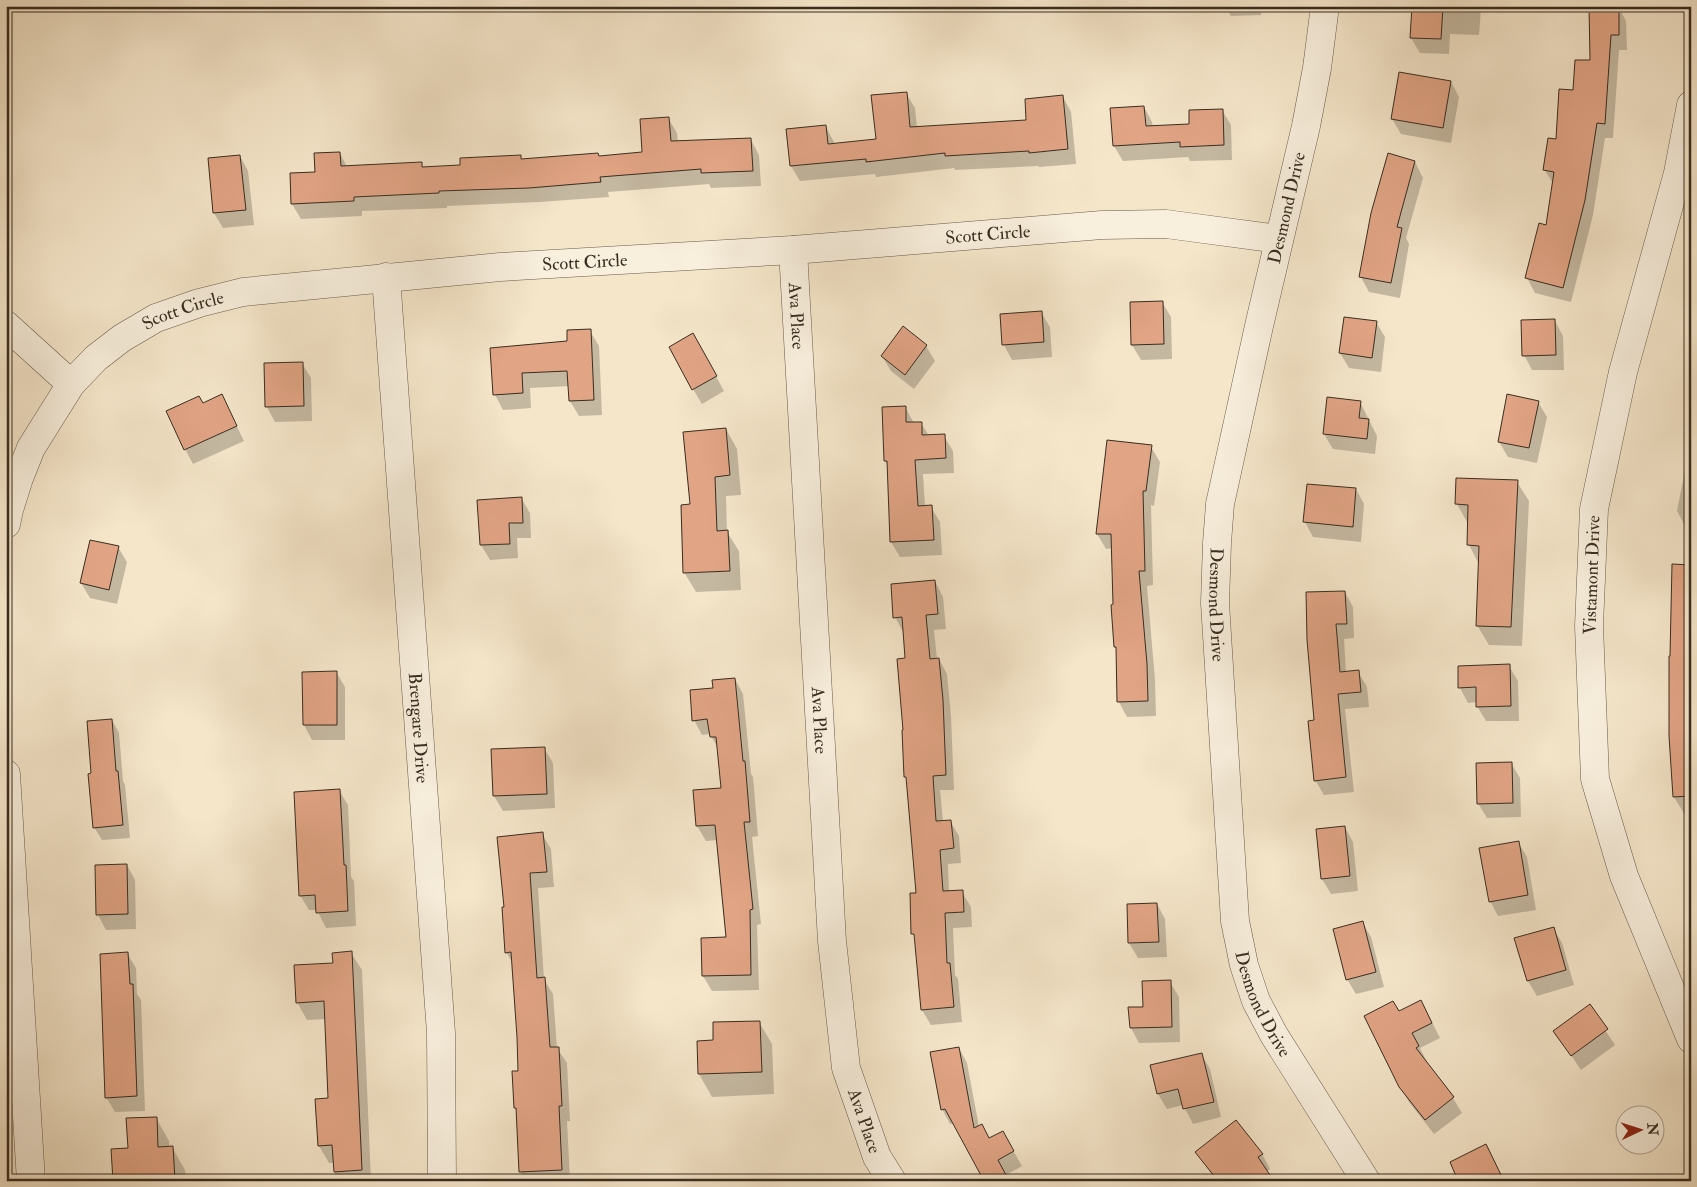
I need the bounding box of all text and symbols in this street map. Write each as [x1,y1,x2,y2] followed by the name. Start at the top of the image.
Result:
[1263,149,1311,266] street label: Desmond Drive
[944,219,1032,249] street label: Scott Circle
[542,248,628,276] street label: Scott Circle
[783,281,810,351] street label: Ava Place
[138,286,227,335] street label: Scott Circle
[1578,514,1606,635] street label: Vistamont Drive
[1203,547,1230,663] street label: Desmond Drive
[403,672,434,784] street label: Brengare Drive
[806,685,833,755] street label: Ava Place
[1230,949,1297,1062] street label: Desmond Drive
[842,1085,887,1157] street label: Ava Place
[1614,1104,1664,1154] north arrow
[1643,1121,1661,1136] text: N

